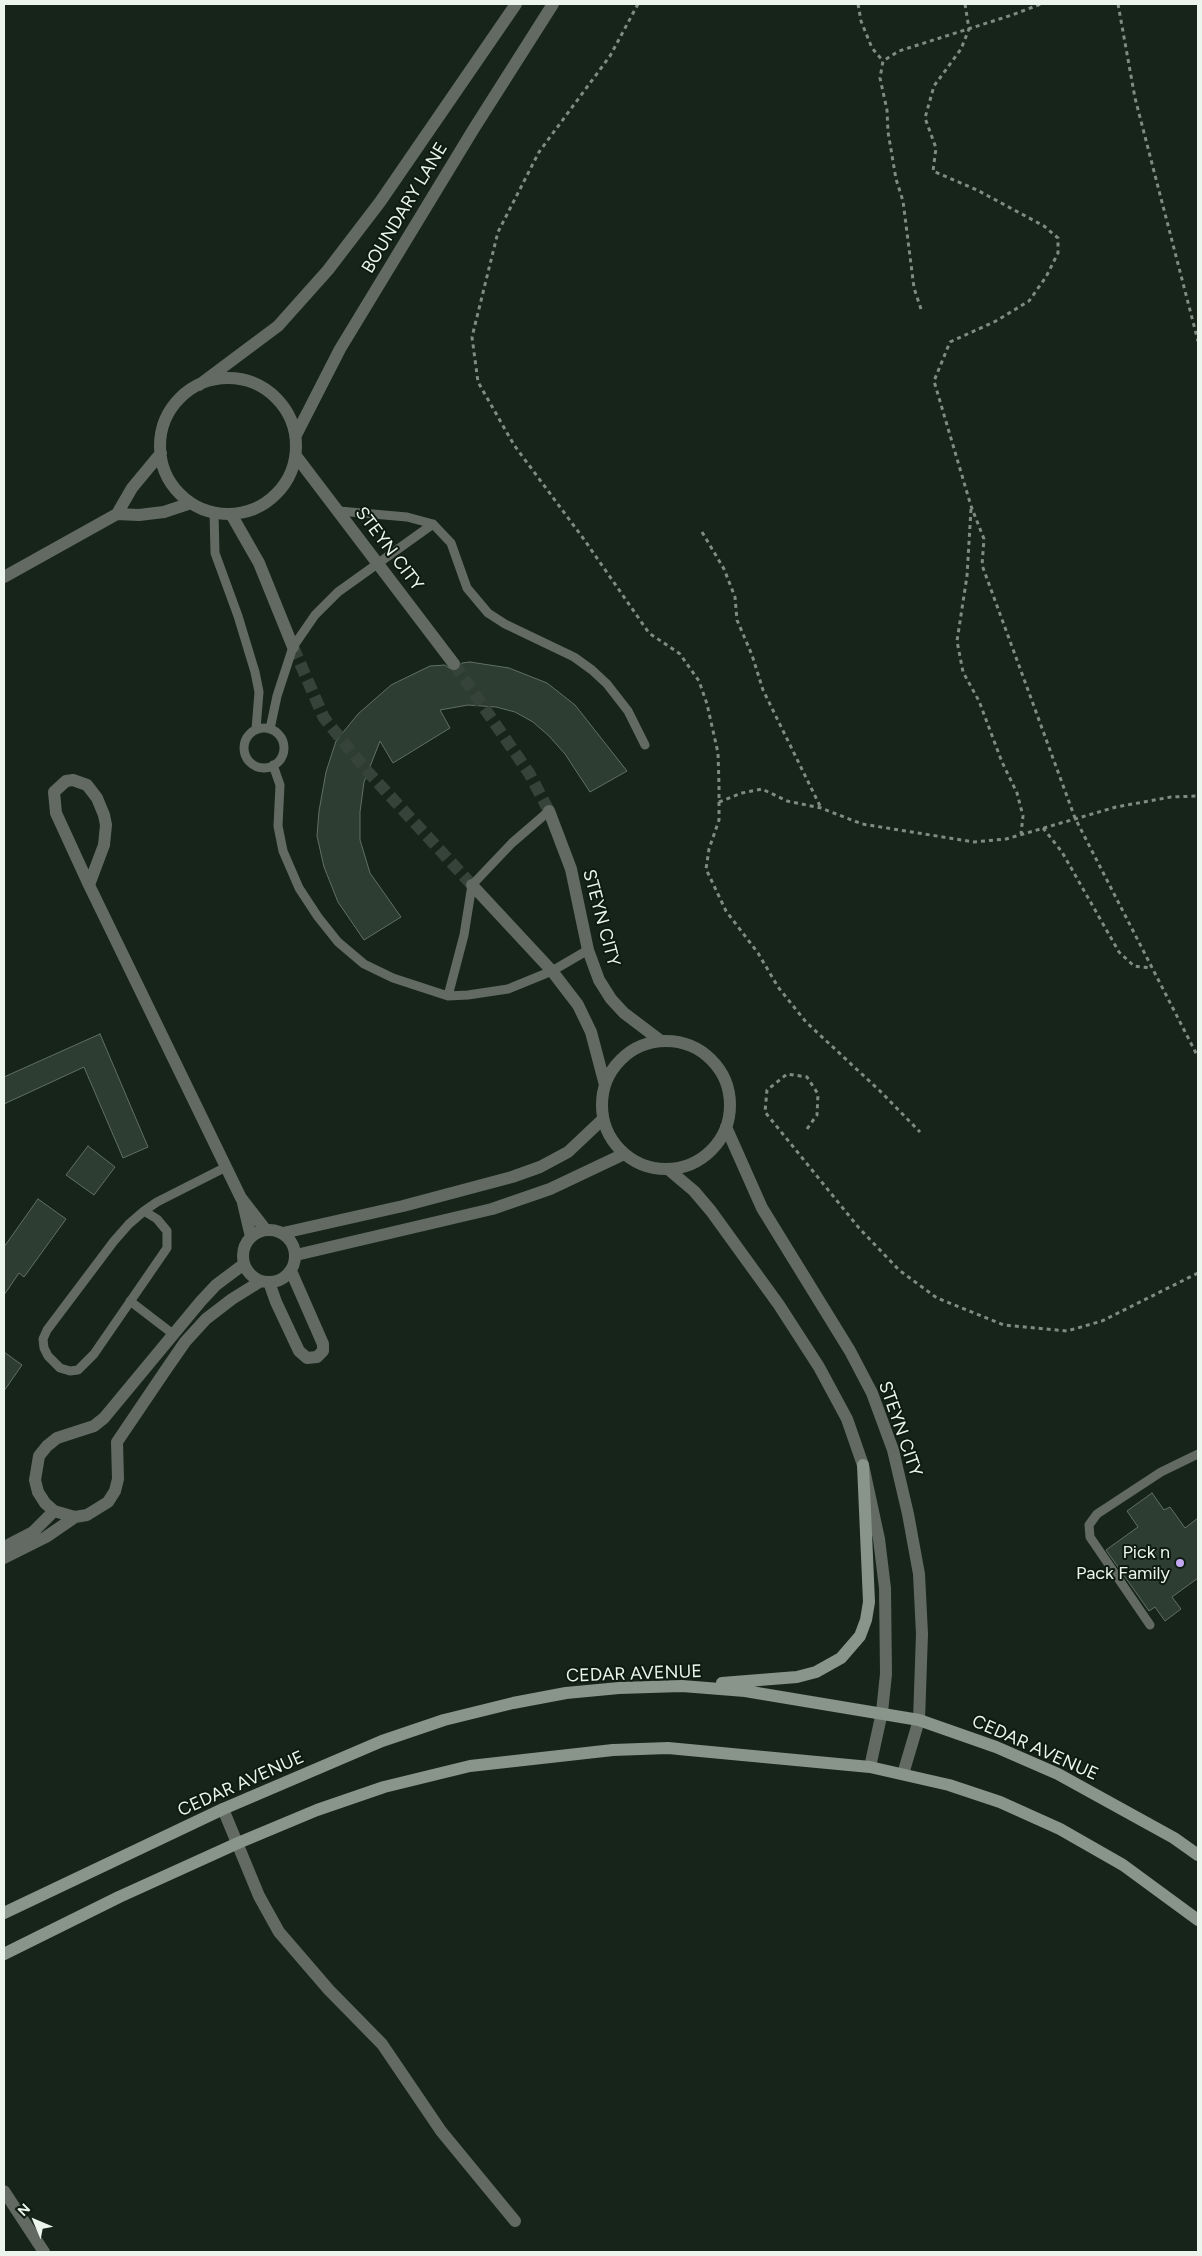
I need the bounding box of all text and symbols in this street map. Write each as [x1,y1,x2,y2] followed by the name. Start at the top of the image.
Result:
[357,139,453,277] street label: BOUNDARY LANE
[350,503,428,595] street label: STEYN CITY
[578,867,624,969] street label: STEYN CITY
[874,1378,926,1480] street label: STEYN CITY
[1076,1542,1170,1585] place label: Pick n Pack Family
[1174,1557,1186,1569] marker: Pick n Pack Family
[566,1661,702,1687] street label: CEDAR AVENUE
[969,1711,1101,1785] street label: CEDAR AVENUE
[175,1747,307,1821] street label: CEDAR AVENUE
[10,2196,60,2246] north arrow
[14,2200,34,2220] text: N

